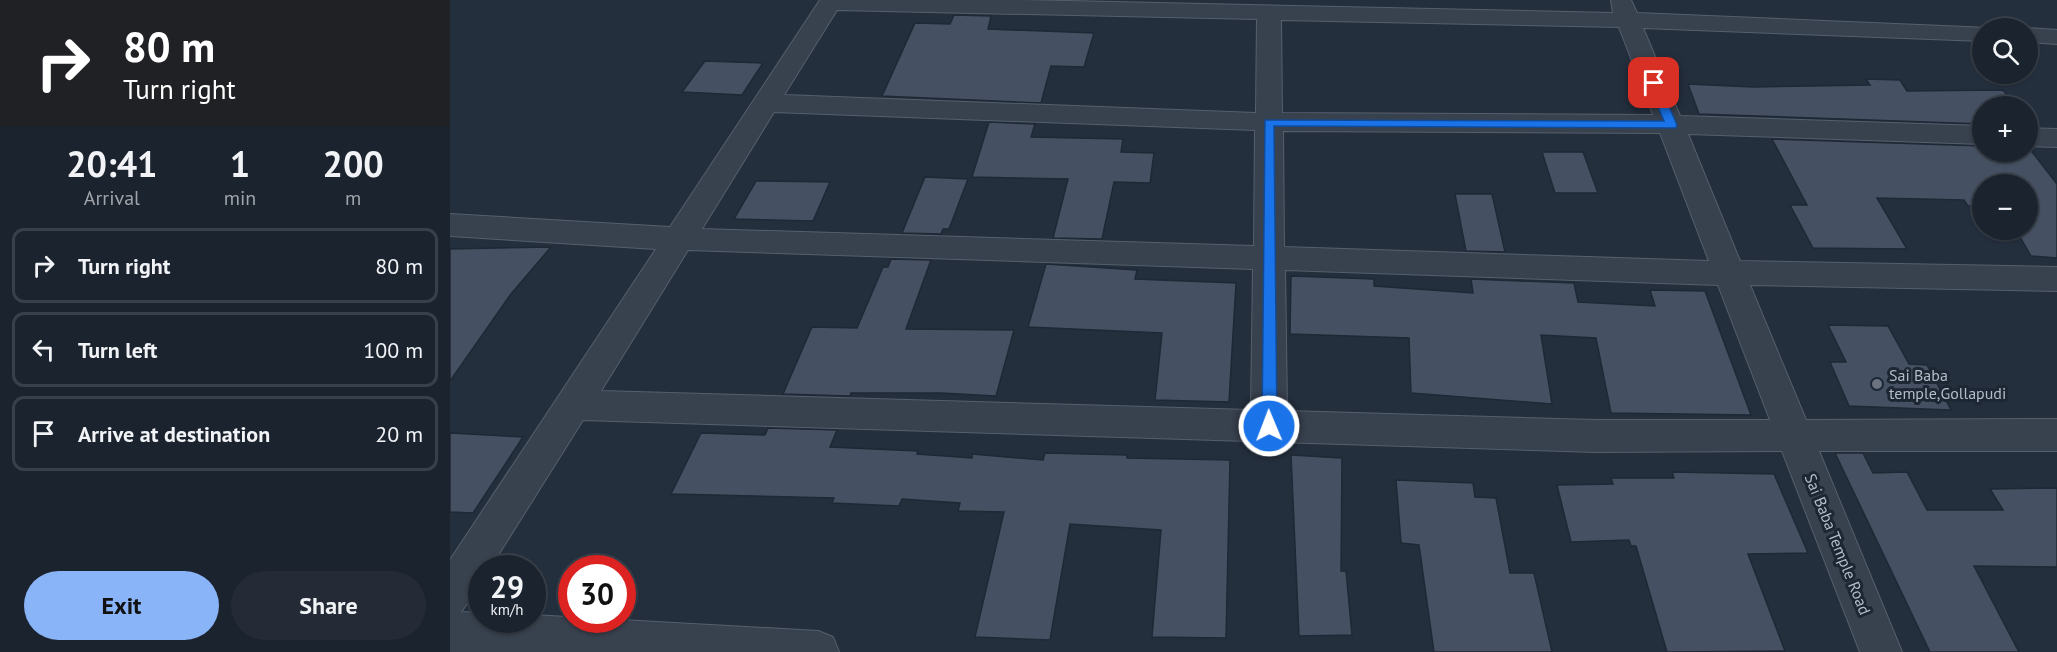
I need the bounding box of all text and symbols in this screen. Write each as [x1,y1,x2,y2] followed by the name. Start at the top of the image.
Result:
[1972,18,2038,240] map controls
[1972,18,2038,84] button: search
[123,19,215,74] text: 80 m
[24,24,102,102] icon: right
[1628,57,1679,108] pin
[1637,66,1670,99] icon: arrive
[123,72,236,106] text: Turn right
[1972,96,2038,162] button: +
[66,140,158,187] text: 20:41
[230,140,250,187] text: 1
[323,140,384,187] text: 200
[1972,174,2038,240] button: −
[84,185,140,211] text: Arrival
[224,185,256,211] text: min
[345,185,361,211] text: m
[27,249,60,282] icon: right
[78,252,170,280] text: Turn right
[375,252,423,280] text: 80 m
[27,333,60,366] icon: left
[78,336,158,364] text: Turn left
[363,336,423,364] text: 100 m
[1889,365,2006,403] place label: Sai Baba temple,Gollapudi
[1870,377,1884,391] marker: Sai Baba temple,Gollapudi
[1237,394,1301,458] position arrow
[27,417,60,450] icon: arrive
[78,420,270,448] text: Arrive at destination
[375,420,423,448] text: 20 m
[1801,471,1875,617] street label: Sai Baba Temple Road
[558,555,636,633] speed limit sign: 30
[490,567,524,606] text: 29
[24,571,219,640] button: Exit
[231,571,426,640] button: Share
[491,600,523,619] text: km/h

